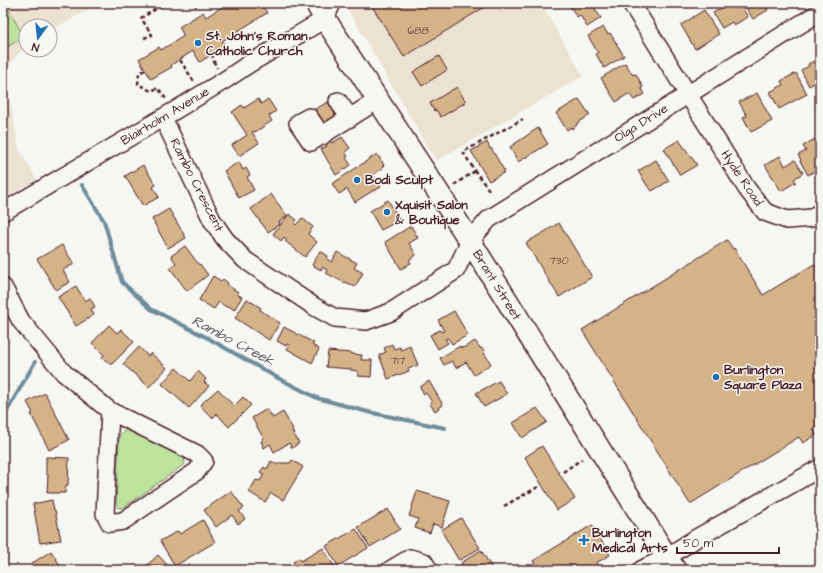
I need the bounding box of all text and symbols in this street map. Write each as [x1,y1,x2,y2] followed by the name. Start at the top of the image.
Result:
[18,18,58,58] north arrow
[407,23,429,38] house number: 688
[205,27,308,60] place label: St. John's Roman Catholic Church
[193,38,203,48] marker: St. John's Roman Catholic Church
[30,39,41,55] text: N
[117,82,213,150] street label: Blairholm Avenue
[611,99,672,148] street label: Olga Drive
[166,135,229,236] street label: Rambo Crescent
[716,147,767,210] street label: Hyde Road
[365,171,434,190] place label: Bodi Sculpt
[352,175,362,185] marker: Bodi Sculpt
[394,196,468,230] place label: Xquisit Salon & Boutique
[382,207,392,217] marker: Xquisit Salon & Boutique
[468,246,526,324] street label: Brant Street
[549,253,569,268] house number: 730
[188,311,278,371] water label: Rambo Creek
[391,353,406,368] house number: 717
[723,361,802,395] place label: Burlington Square Plaza
[711,372,721,382] marker: Burlington Square Plaza
[592,524,668,557] place label: Burlington Medical Arts
[677,529,779,555] scale bar
[579,535,589,545] marker: Burlington Medical Arts
[683,535,714,552] text: 50 m

